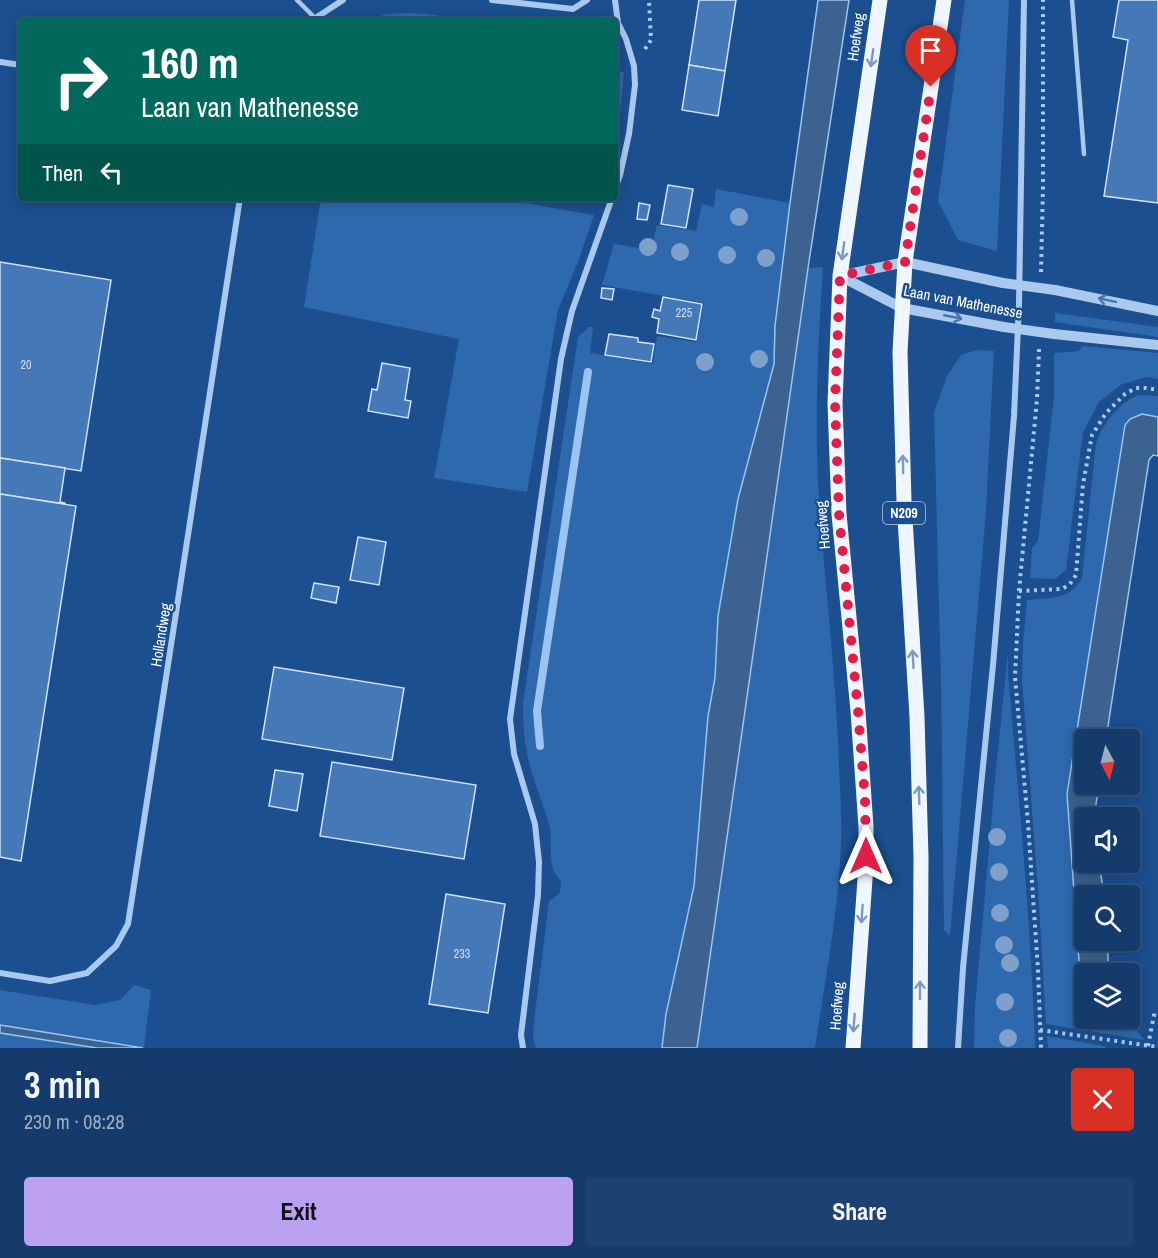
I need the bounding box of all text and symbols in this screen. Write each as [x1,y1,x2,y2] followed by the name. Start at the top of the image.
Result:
[842,11,869,62] street label: Hoefweg
[905,25,956,87] pin
[914,34,947,67] icon: arrive
[141,35,239,91] text: 160 m
[42,42,120,120] icon: right
[866,47,877,67] one-way arrow
[141,89,359,125] text: Laan van Mathenesse
[95,156,128,189] icon: left
[42,158,83,188] text: Then
[838,240,849,260] one-way arrow
[902,280,1025,323] street label: Laan van Mathenesse
[1097,294,1116,306] one-way arrow
[676,305,693,321] house number: 225
[943,312,962,323] one-way arrow
[21,357,31,373] house number: 20
[897,455,909,475] one-way arrow
[810,500,835,550] street label: Hoefweg
[883,502,925,524] road number: N209
[145,601,176,668] street label: Hollandweg
[907,649,918,669] one-way arrow
[1074,729,1140,795] north arrow
[1074,729,1140,1029] map controls
[913,785,925,805] one-way arrow
[1074,807,1140,873] button: sound
[834,824,898,888] position arrow
[1074,885,1140,951] button: search
[856,904,867,924] one-way arrow
[454,946,470,962] house number: 233
[1074,963,1140,1029] button: layers
[914,980,926,1000] one-way arrow
[824,981,849,1031] street label: Hoefweg
[848,1013,859,1033] one-way arrow
[24,1061,101,1109] text: 3 min
[1071,1068,1134,1131] button: close
[24,1108,124,1135] text: 230 m · 08:28
[24,1177,573,1246] button: Exit
[585,1177,1134,1246] button: Share

